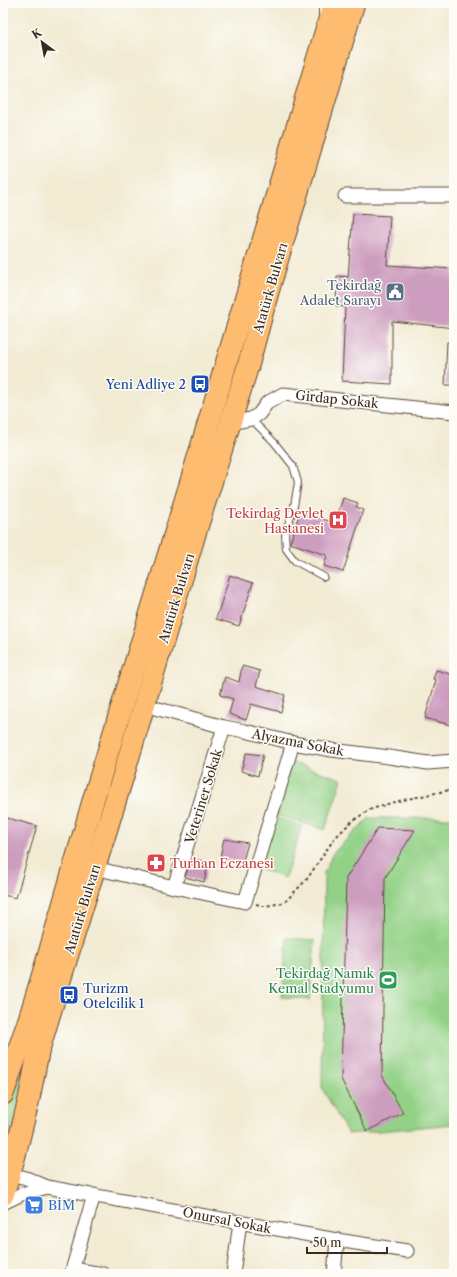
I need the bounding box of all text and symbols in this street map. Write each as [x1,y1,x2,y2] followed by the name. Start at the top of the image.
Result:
[22,22,62,62] north arrow
[29,25,45,42] text: K
[249,241,291,336] street label: Atatürk Bulvarı
[299,277,381,308] place label: Tekirdağ Adalet Sarayı
[384,281,406,303] public building icon: Tekirdağ Adalet Sarayı
[189,373,211,395] bus stop icon: Yeni Adliye 2
[105,376,186,392] place label: Yeni Adliye 2
[295,387,380,411] street label: Girdap Sokak
[226,505,324,536] place label: Tekirdağ Devlet Hastanesi
[327,509,349,531] hospital icon: Tekirdağ Devlet Hastanesi
[154,551,197,646] street label: Atatürk Bulvarı
[250,725,346,759] street label: Alyazma Sokak
[181,746,225,846] street label: Veteriner Sokak
[145,852,167,874] pharmacy icon: Turhan Eczanesi
[170,855,274,871] place label: Turhan Eczanesi
[60,862,103,957] street label: Atatürk Bulvarı
[268,965,374,996] place label: Tekirdağ Namık Kemal Stadyumu
[377,969,399,991] sports icon: Tekirdağ Namık Kemal Stadyumu
[83,980,145,1011] place label: Turizm Otelcilik 1
[58,984,80,1006] bus stop icon: Turizm Otelcilik 1
[23,1194,45,1216] supermarket icon: BİM
[48,1197,75,1213] place label: BİM
[181,1204,273,1236] street label: Onursal Sokak
[307,1229,387,1255] scale bar
[313,1235,342,1250] text: 50 m

